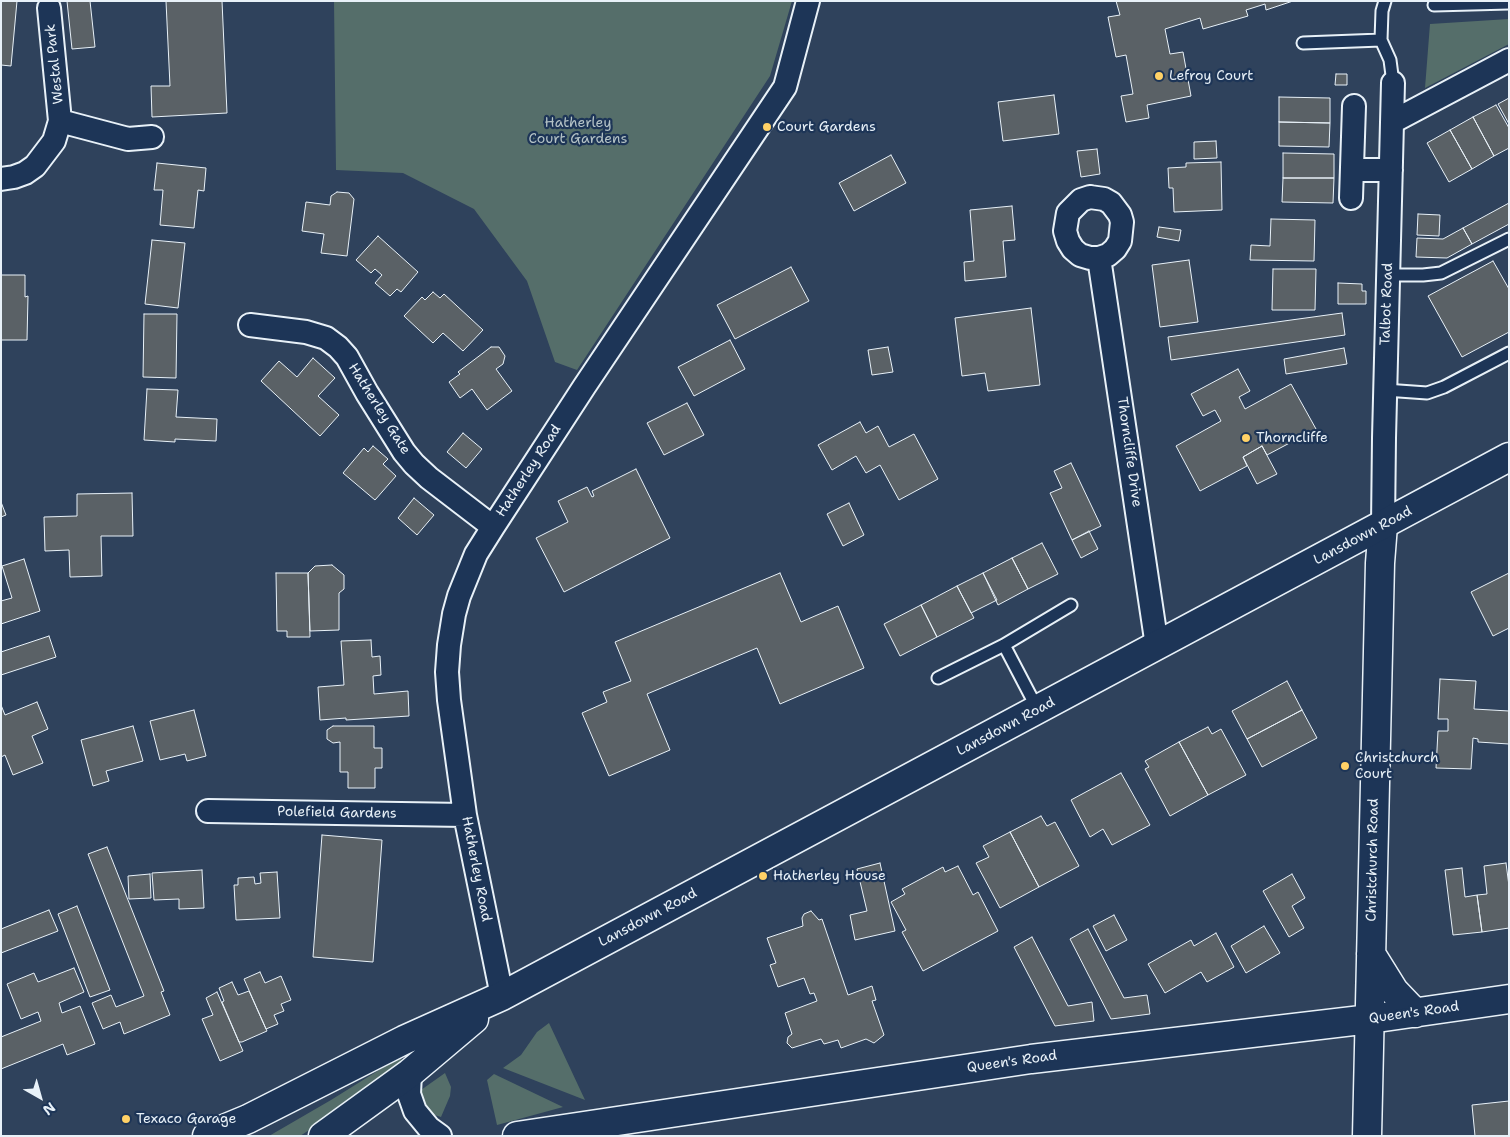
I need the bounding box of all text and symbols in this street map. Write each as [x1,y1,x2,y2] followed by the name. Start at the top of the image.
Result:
[42,23,68,105] street label: Westal Park
[1169,68,1253,84] place label: Lefroy Court
[1153,70,1165,82] marker: Lefroy Court
[529,115,627,148] park label: Hatherley Court Gardens
[777,119,876,135] place label: Court Gardens
[761,121,773,133] marker: Court Gardens
[1377,262,1397,346] street label: Talbot Road
[344,360,414,458] street label: Hatherley Gate
[1113,396,1145,508] street label: Thorncliffe Drive
[493,422,565,520] street label: Hatherley Road
[1256,430,1328,446] place label: Thorncliffe
[1240,432,1252,444] marker: Thorncliffe
[1311,503,1415,569] street label: Lansdown Road
[954,694,1058,760] street label: Lansdown Road
[1355,750,1439,782] place label: Christchurch Court
[1339,760,1351,772] marker: Christchurch Court
[1364,798,1382,922] street label: Christchurch Road
[277,804,397,822] street label: Polefield Gardens
[458,815,494,923] street label: Hatherley Road
[773,868,886,884] place label: Hatherley House
[757,870,769,882] marker: Hatherley House
[596,885,700,951] street label: Lansdown Road
[1368,998,1460,1028] street label: Queen's Road
[966,1047,1058,1077] street label: Queen's Road
[15,1072,65,1122] north arrow
[39,1098,59,1119] text: N
[136,1111,236,1127] place label: Texaco Garage
[120,1113,132,1125] marker: Texaco Garage

